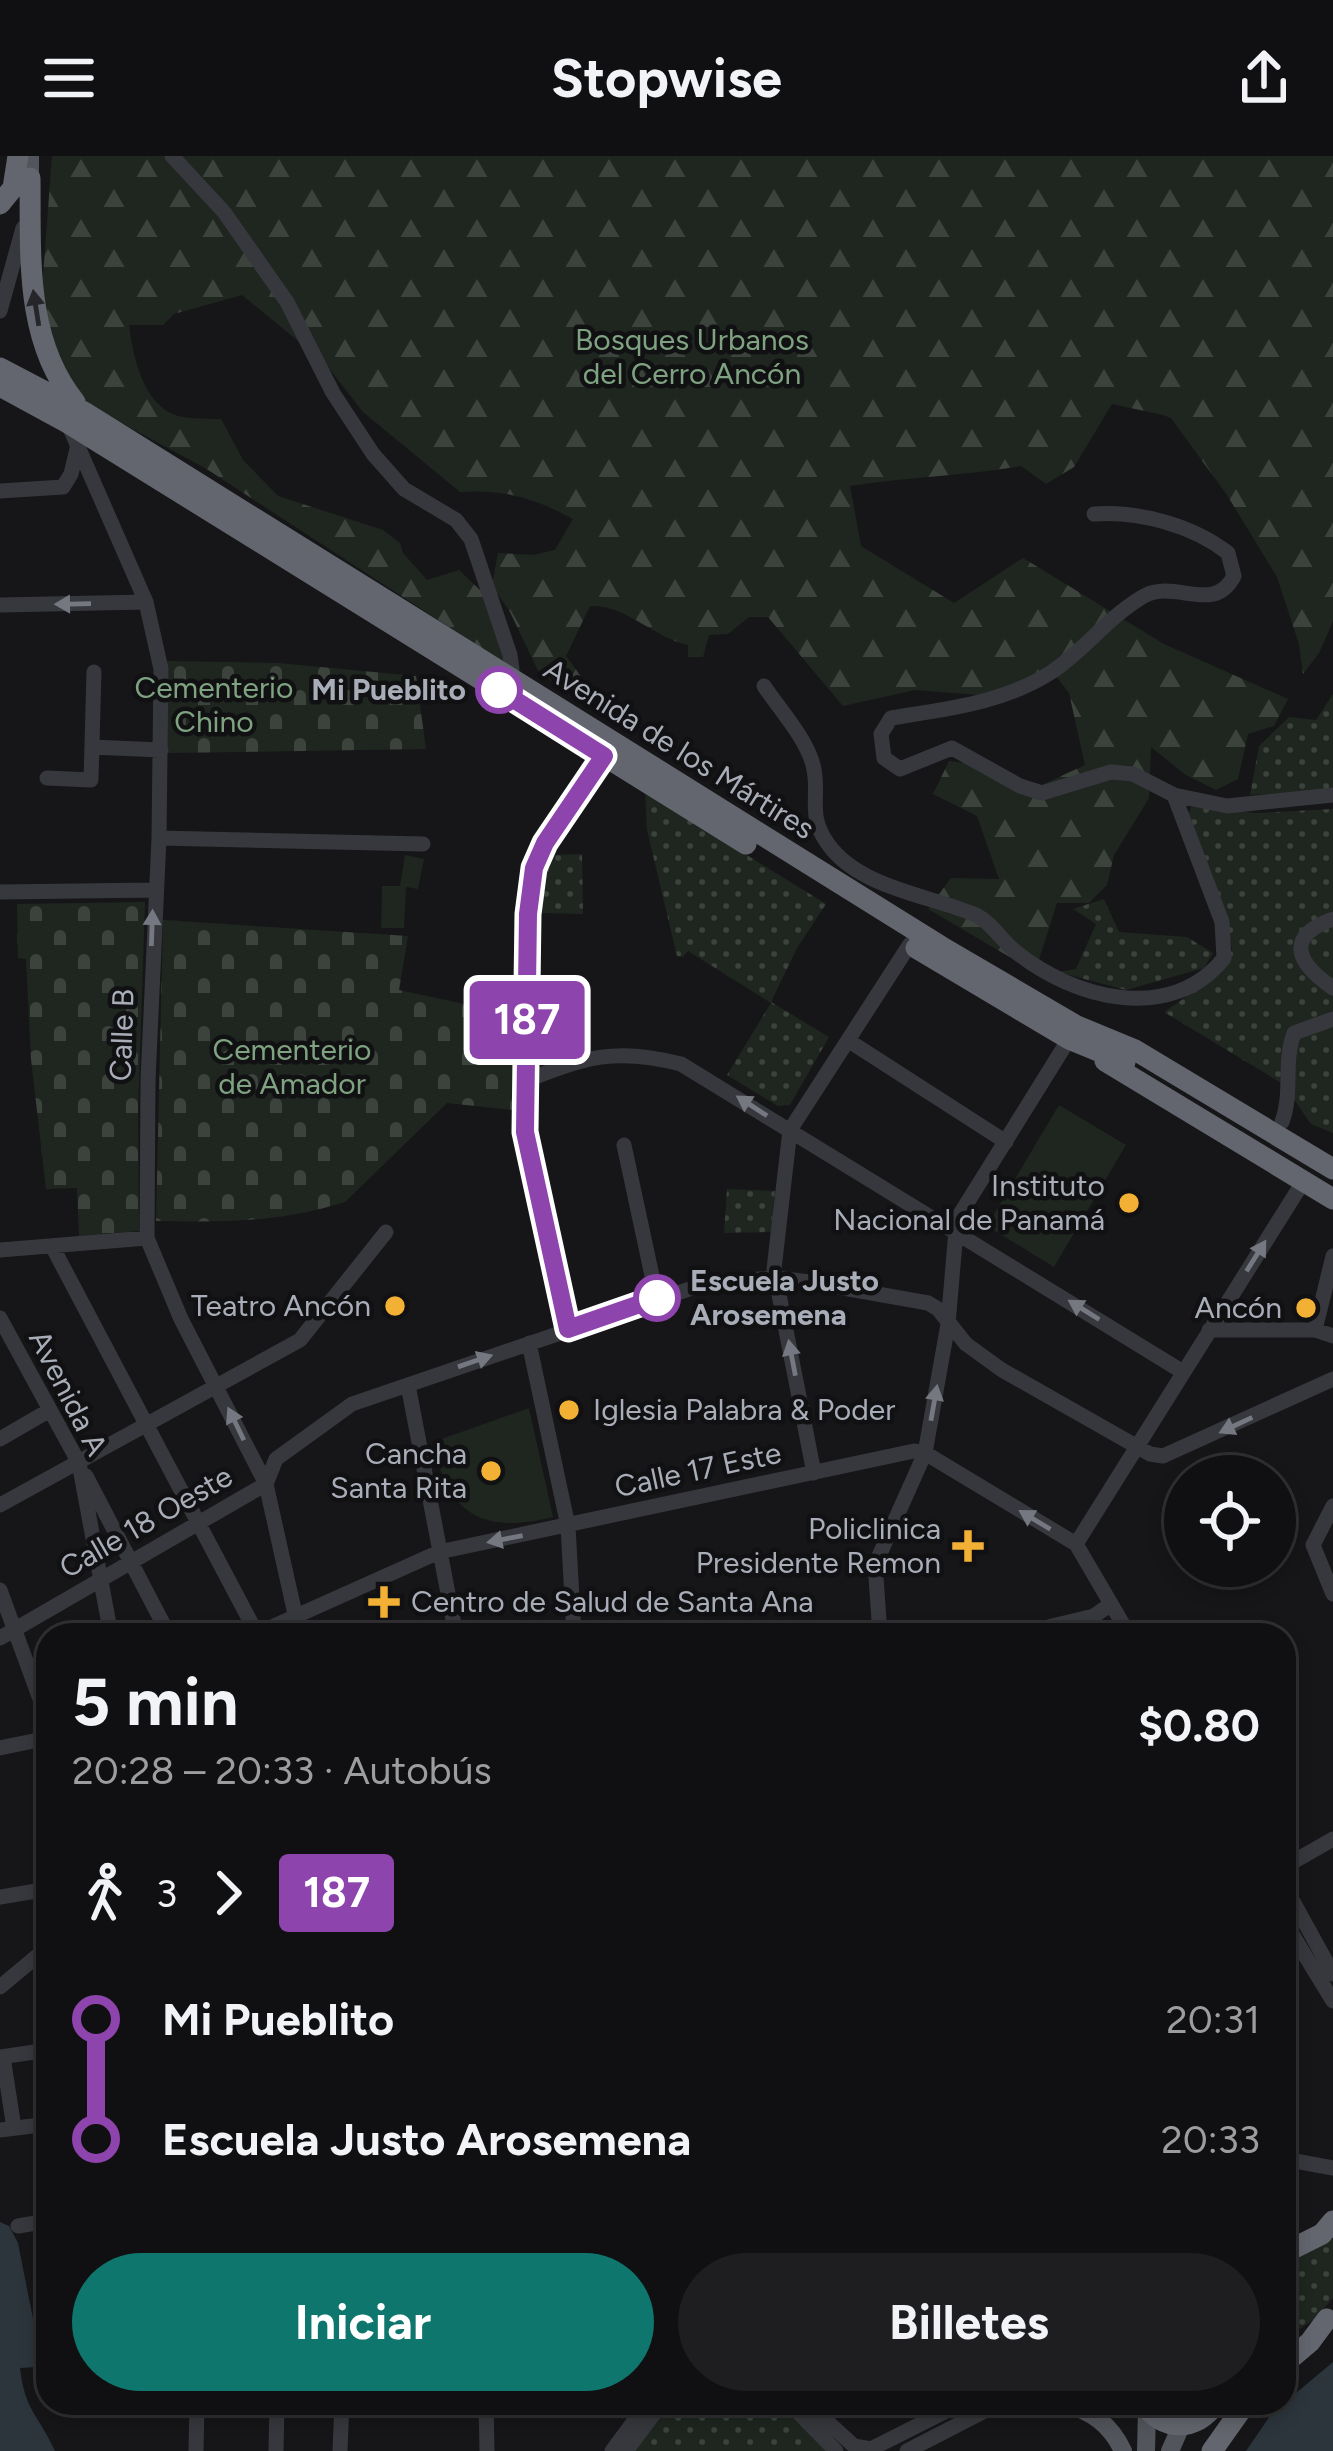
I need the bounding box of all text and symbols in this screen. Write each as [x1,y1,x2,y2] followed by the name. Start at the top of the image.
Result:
[36,45,102,111] icon: menu
[1231,45,1297,111] icon: share
[551,46,782,111] text: Stopwise
[26,288,45,326] one-way arrow
[575,321,809,392] park label: Bosques Urbanos del Cerro Ancón
[53,594,91,613] one-way arrow
[537,650,821,847] street label: Avenida de los Mártires
[477,668,521,712] marker: Mi Pueblito
[135,669,293,740] park label: Cementerio Chino
[311,671,466,708] place label: Mi Pueblito
[143,908,162,946] one-way arrow
[458,981,596,1059] line badge: 187
[101,988,142,1082] street label: Calle B
[494,994,560,1045] text: 187
[213,1031,371,1102] park label: Cementerio de Amador
[735,1096,768,1118] one-way arrow
[833,1167,1105,1238] place label: Instituto Nacional de Panamá
[1116,1190,1142,1216] marker: Instituto Nacional de Panamá
[1245,1239,1266,1273] one-way arrow
[690,1262,879,1333] place label: Escuela Justo Arosemena
[635,1276,679,1320] marker: Escuela Justo Arosemena
[191,1287,371,1324] place label: Teatro Ancón
[1195,1289,1282,1326] place label: Ancón
[382,1293,408,1319] marker: Teatro Ancón
[1293,1295,1319,1321] marker: Ancón
[1067,1300,1101,1321] one-way arrow
[21,1324,116,1462] street label: Avenida A
[782,1339,801,1376] one-way arrow
[457,1351,493,1369] one-way arrow
[924,1384,943,1421] one-way arrow
[593,1391,895,1428] place label: Iglesia Palabra & Poder
[556,1397,582,1423] marker: Iglesia Palabra & Poder
[226,1406,246,1441] one-way arrow
[1218,1415,1253,1435] one-way arrow
[611,1434,785,1505] street label: Calle 17 Este
[330,1435,467,1506] place label: Cancha Santa Rita
[1164,1455,1296,1587] map controls
[1164,1455,1296,1587] button: locate
[53,1457,239,1586] street label: Calle 18 Oeste
[478,1458,504,1484] marker: Cancha Santa Rita
[696,1510,941,1581] place label: Policlinica Presidente Remon
[1018,1510,1052,1531] one-way arrow
[486,1530,524,1549] one-way arrow
[952,1530,984,1562] marker: Policlinica Presidente Remon
[411,1583,814,1620] place label: Centro de Salud de Santa Ana
[368,1586,400,1618] marker: Centro de Salud de Santa Ana
[72,1662,238,1742] text: 5 min
[1138,1698,1260,1752] text: $0.80
[72,1747,492,1794] text: 20:28 – 20:33 · Autobús
[72,1860,138,1926] icon: walk
[195,1860,261,1926] icon: forward
[303,1867,370,1918] text: 187
[156,1870,177,1917] text: 3
[162,1992,394,2046] text: Mi Pueblito
[1166,1996,1260,2043] text: 20:31
[162,2112,691,2166] text: Escuela Justo Arosemena
[1161,2116,1260,2163] text: 20:33
[72,2253,654,2391] button: Iniciar
[678,2253,1260,2391] button: Billetes

